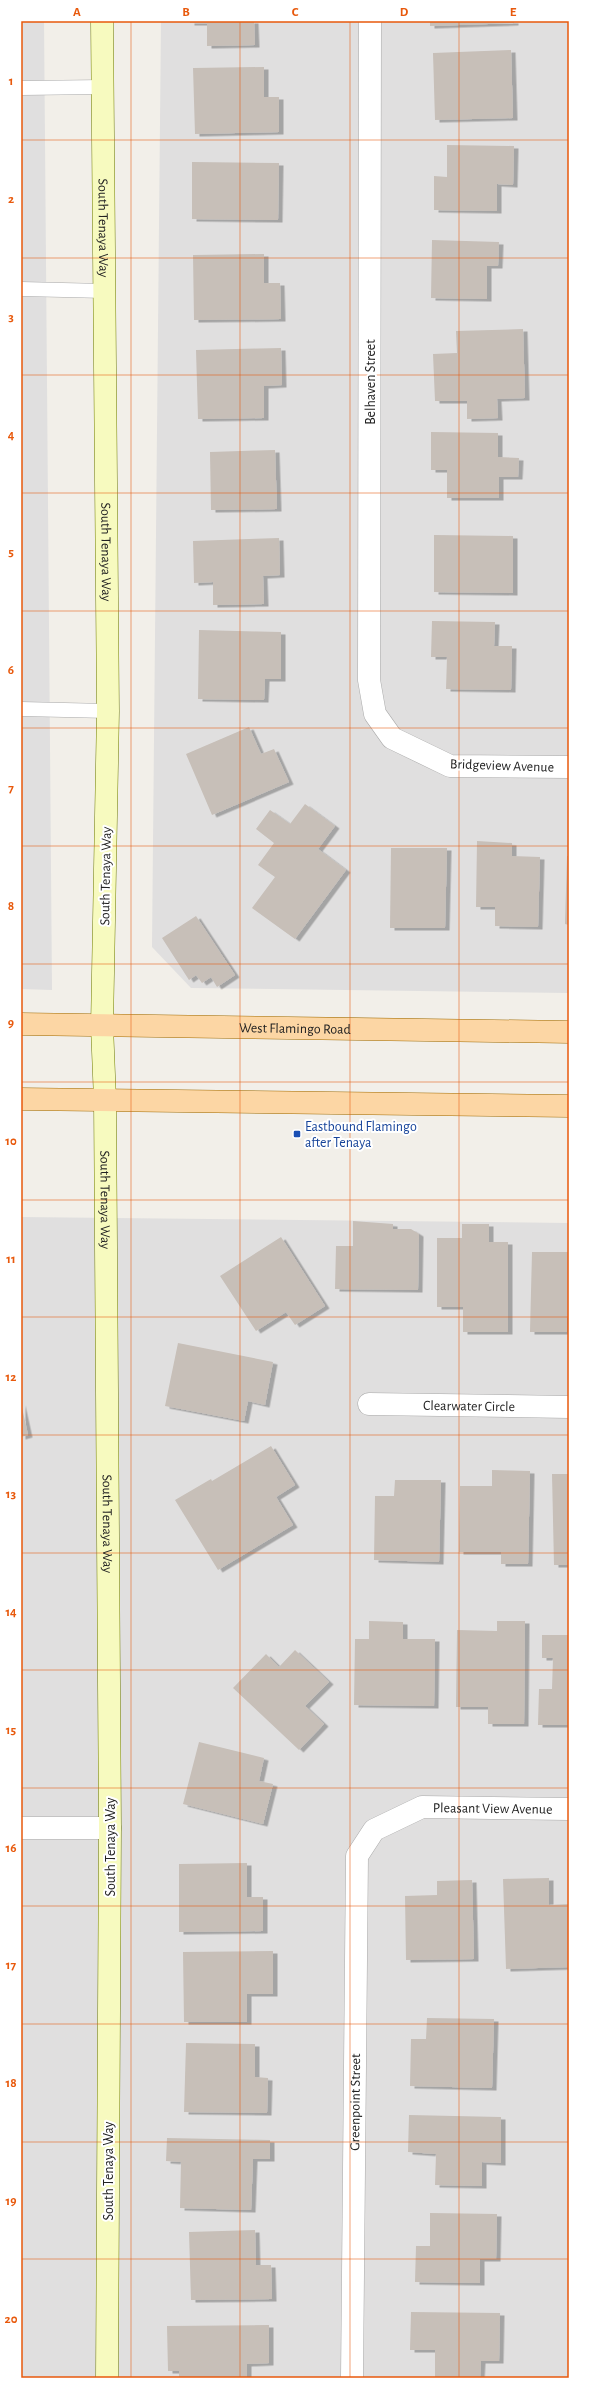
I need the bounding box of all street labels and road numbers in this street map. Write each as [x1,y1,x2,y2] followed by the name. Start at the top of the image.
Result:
[95,178,110,278] street label: South Tenaya Way
[364,339,378,425] street label: Belhaven Street
[98,502,113,602] street label: South Tenaya Way
[450,757,554,775] street label: Bridgeview Avenue
[98,826,114,926] street label: South Tenaya Way
[239,1021,351,1037] street label: West Flamingo Road
[97,1150,112,1249] street label: South Tenaya Way
[423,1399,515,1414] street label: Clearwater Circle
[100,1474,114,1573] street label: South Tenaya Way
[104,1798,118,1896] street label: South Tenaya Way
[433,1801,553,1817] street label: Pleasant View Avenue
[348,2053,363,2151] street label: Greenpoint Street
[102,2122,116,2220] street label: South Tenaya Way

